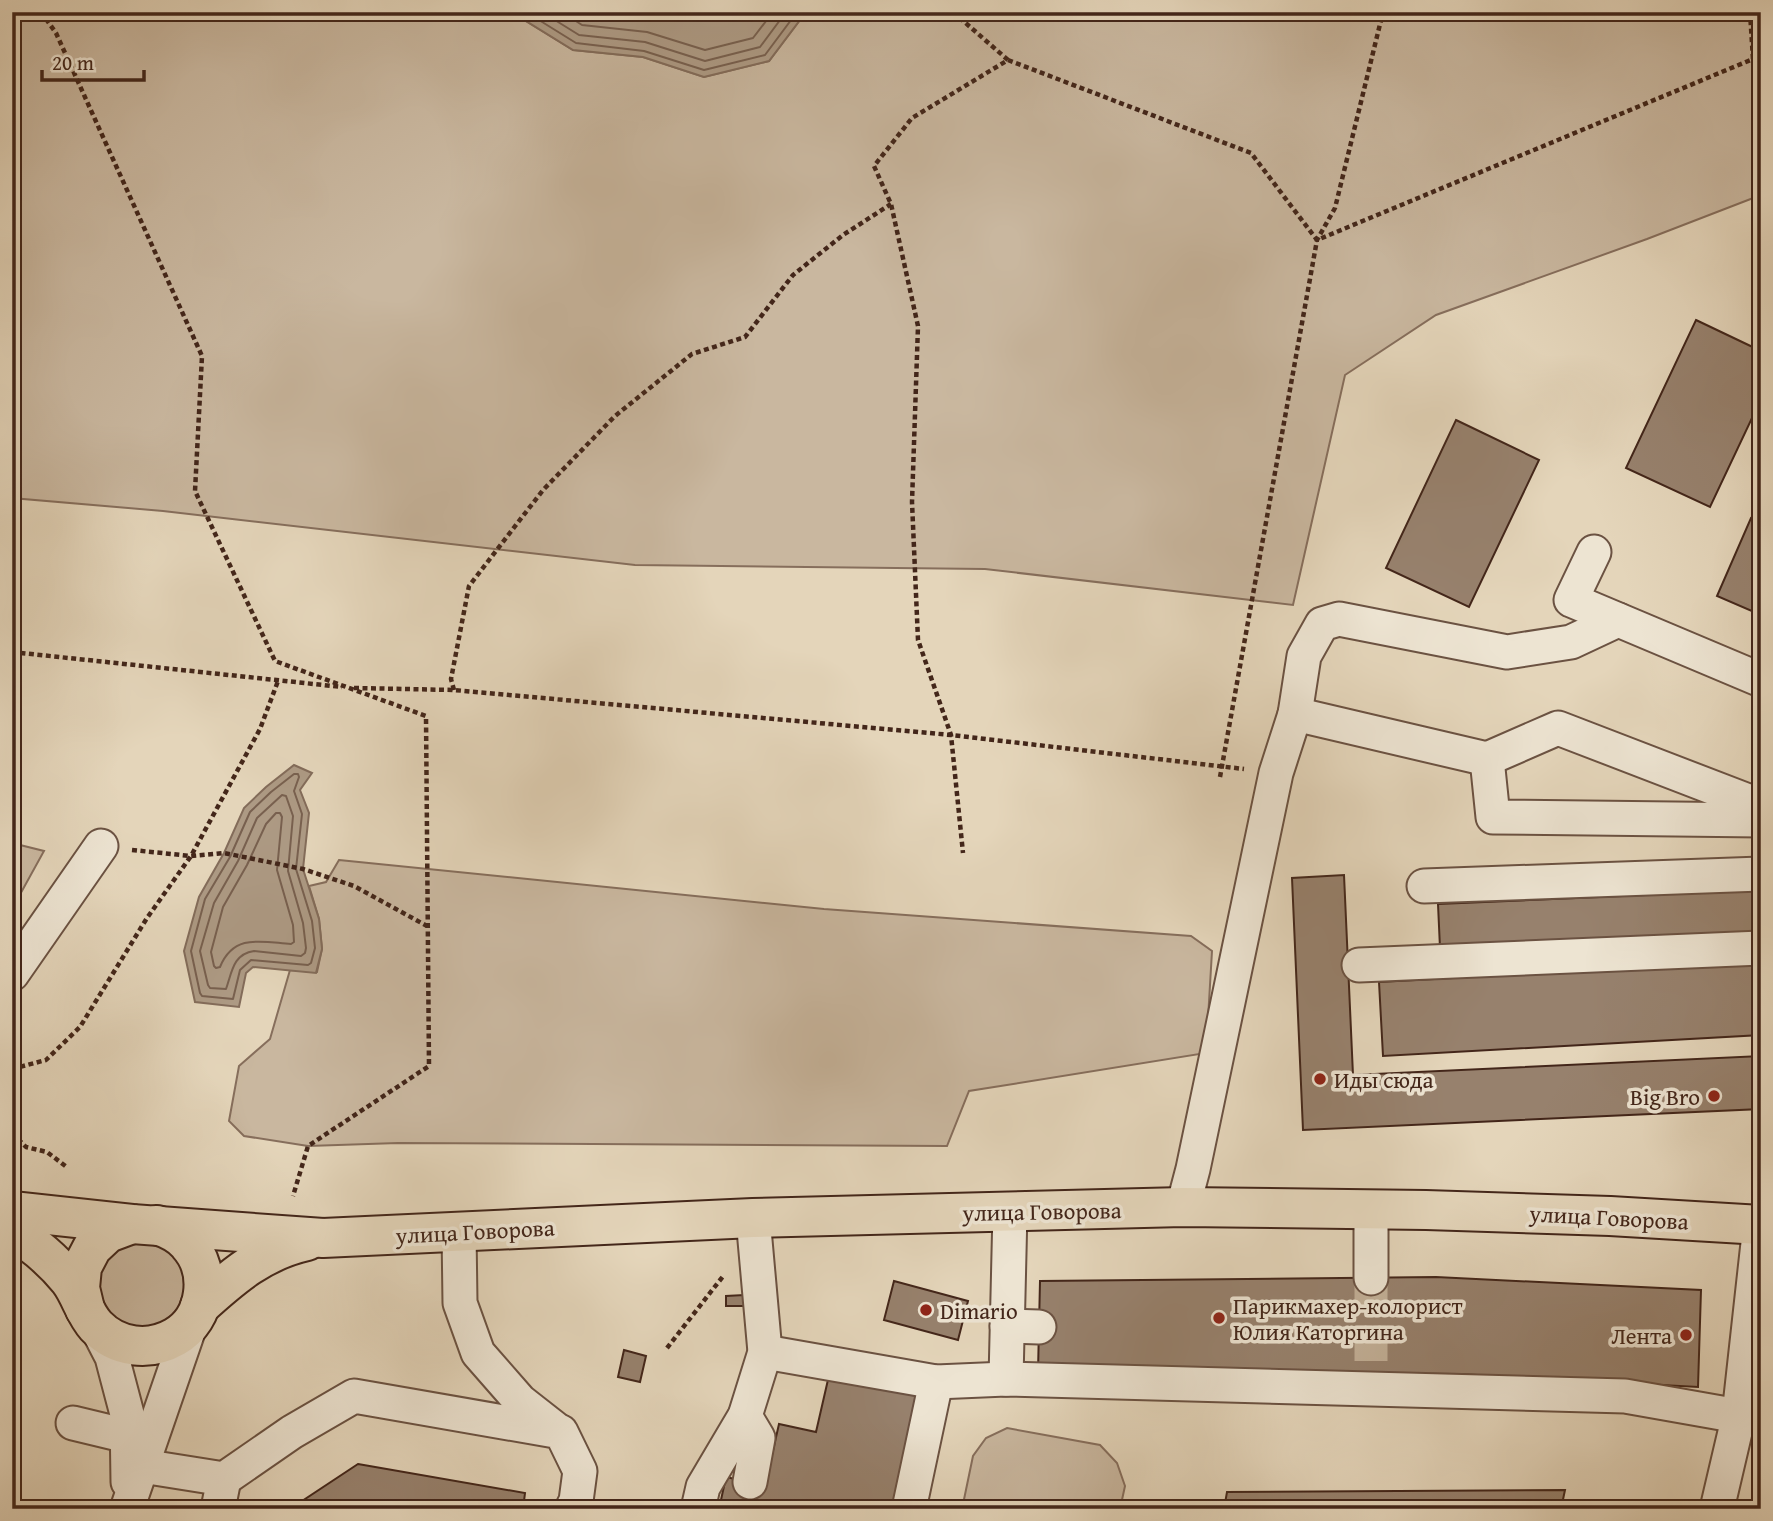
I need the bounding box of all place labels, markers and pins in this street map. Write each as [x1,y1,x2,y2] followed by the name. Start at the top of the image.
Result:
[1334,1063,1433,1096] place label: Иды сюда
[1312,1071,1328,1087] marker: Иды сюда
[1630,1080,1700,1113] place label: Big Bro
[1706,1088,1722,1104] marker: Big Bro
[1233,1289,1463,1348] place label: Парикмахер-колорист Юлия Каторгина
[940,1294,1018,1327] place label: Dimario
[918,1302,934,1318] marker: Dimario
[1211,1310,1227,1326] marker: Парикмахер-колорист Юлия Каторгина
[1611,1319,1672,1352] place label: Лента
[1678,1327,1694,1343] marker: Лента

